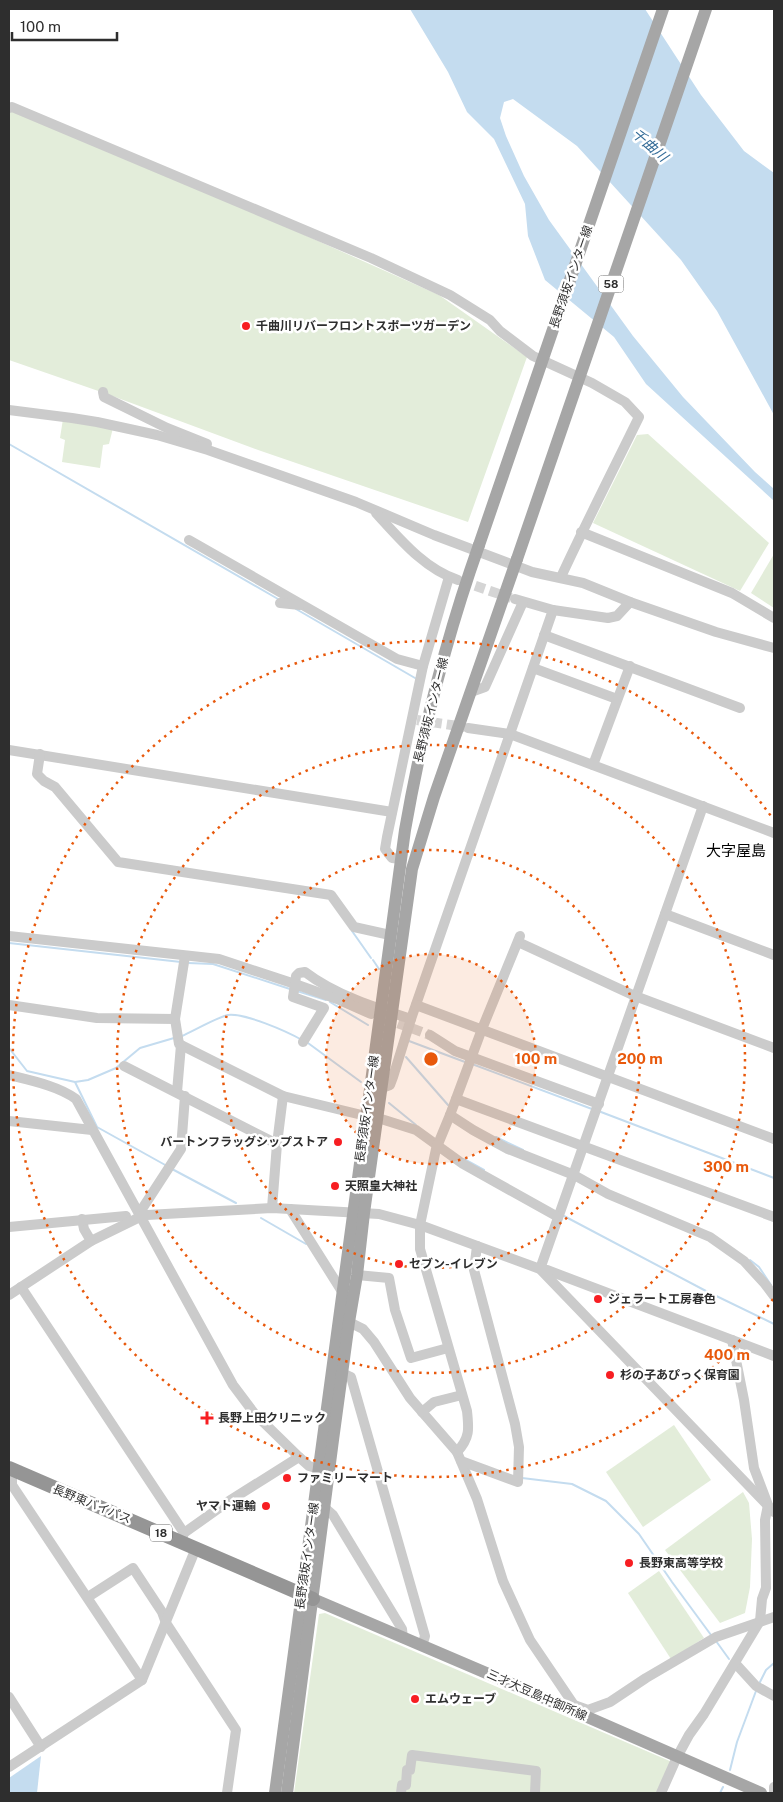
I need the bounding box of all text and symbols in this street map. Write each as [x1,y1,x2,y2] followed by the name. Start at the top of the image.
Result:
[12,10,118,42] scale bar
[20,18,61,35] text: 100 m
[629,125,673,166] water label: 千曲川
[547,224,595,330] street label: 長野須坂インター線
[598,276,624,292] road number: 58
[256,319,471,333] place label: 千曲川リバーフロントスポーツガーデン
[240,320,252,332] marker: 千曲川リバーフロントスポーツガーデン
[411,656,451,764] street label: 長野須坂インター線
[706,842,766,859] district label: 大字屋島
[422,1050,440,1068] centre of rings
[515,1050,557,1067] text: 100 m
[617,1050,663,1067] text: 200 m
[353,1055,381,1163] street label: 長野須坂インター線
[160,1135,328,1149] place label: バートンフラッグシップストア
[332,1136,344,1148] marker: バートンフラッグシップストア
[703,1158,749,1175] text: 300 m
[345,1179,417,1193] place label: 天照皇大神社
[329,1180,341,1192] marker: 天照皇大神社
[409,1257,498,1271] place label: セブン-イレブン
[393,1258,405,1270] marker: セブン-イレブン
[608,1292,716,1306] place label: ジェラート工房春色
[592,1293,604,1305] marker: ジェラート工房春色
[704,1346,750,1363] text: 400 m
[620,1368,740,1382] place label: 杉の子あぴっく保育園
[604,1369,616,1381] marker: 杉の子あぴっく保育園
[200,1411,214,1425] marker: 長野上田クリニック
[218,1411,326,1425] place label: 長野上田クリニック
[297,1471,393,1485] place label: ファミリーマート
[281,1472,293,1484] marker: ファミリーマート
[51,1482,133,1526] street label: 長野東バイパス
[196,1499,256,1513] place label: ヤマト運輸
[260,1500,272,1512] marker: ヤマト運輸
[293,1502,321,1610] street label: 長野須坂インター線
[150,1525,172,1542] road number: 18
[639,1556,723,1570] place label: 長野東高等学校
[623,1557,635,1569] marker: 長野東高等学校
[485,1667,589,1723] street label: 三才大豆島中御所線
[425,1692,496,1706] place label: エムウェーブ
[409,1693,421,1705] marker: エムウェーブ

